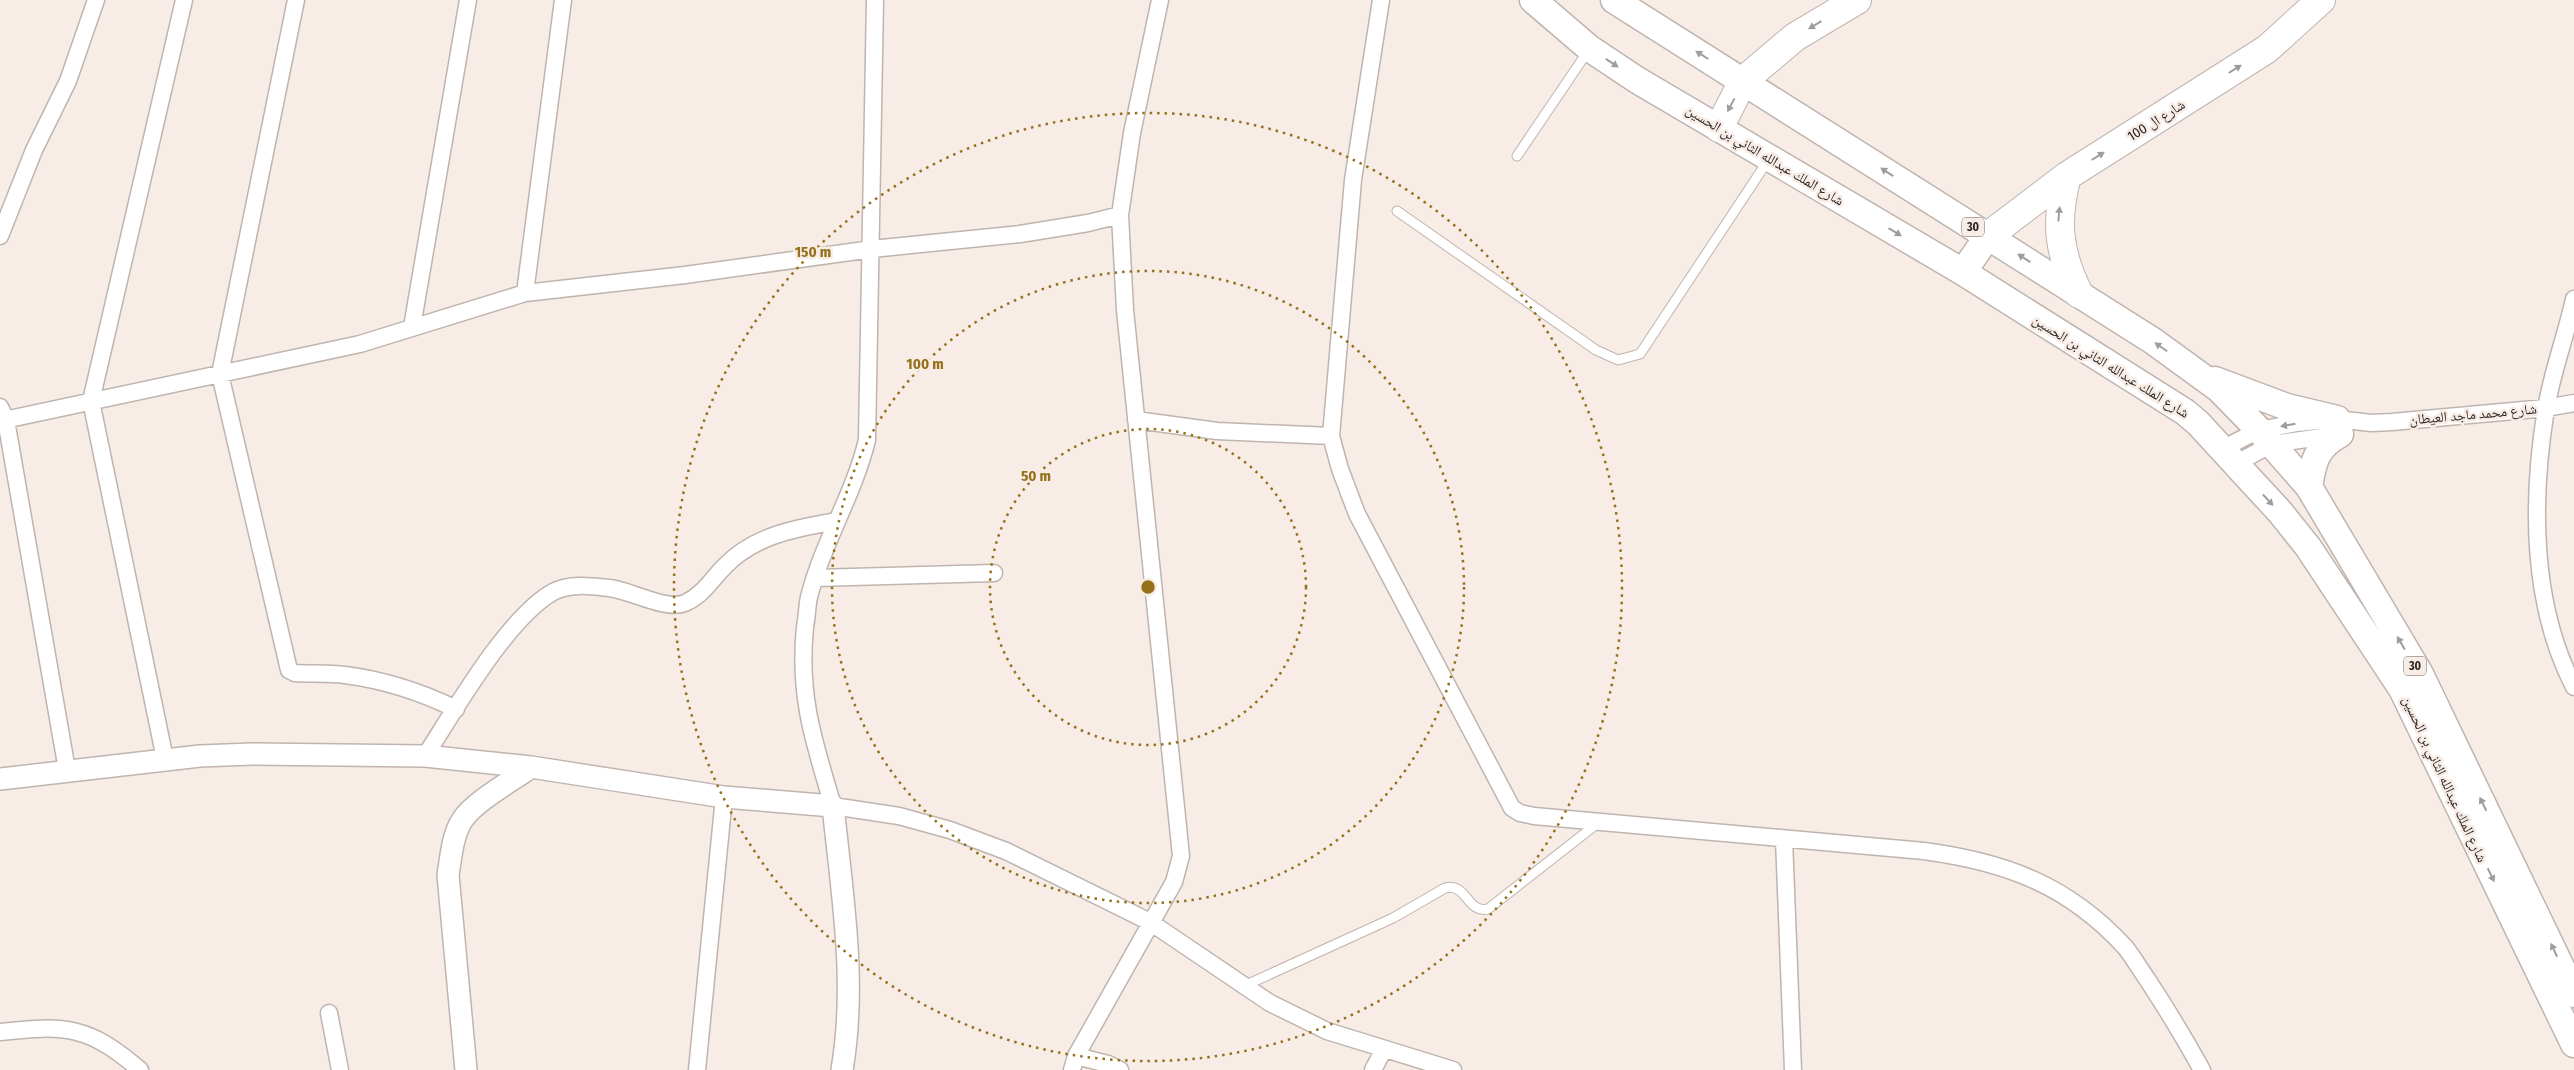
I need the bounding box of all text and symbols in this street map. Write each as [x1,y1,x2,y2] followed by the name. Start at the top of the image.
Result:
[1808,20,1821,29] one-way arrow
[1696,51,1709,60] one-way arrow
[1605,58,1619,68] one-way arrow
[2229,65,2242,74] one-way arrow
[2124,96,2189,146] street label: شارع ال 100
[1727,97,1735,112] one-way arrow
[1681,101,1847,212] street label: شارع الملك عبدالله الثاني بن الحسين
[2091,152,2105,161] one-way arrow
[1880,167,1893,176] one-way arrow
[2056,206,2064,222] one-way arrow
[1962,218,1984,236] road number: 30
[1888,228,1903,236] one-way arrow
[795,243,831,261] text: 150 m
[2018,253,2031,263] one-way arrow
[2028,311,2192,424] street label: شارع الملك عبدالله الثاني بن الحسين
[2154,342,2167,352] one-way arrow
[906,355,944,373] text: 100 m
[2409,400,2538,430] street label: شارع محمد ماجد العيطان
[2280,421,2296,429] one-way arrow
[1021,467,1051,485] text: 50 m
[2262,493,2274,505] one-way arrow
[1139,578,1157,596] centre of rings
[2397,637,2406,650] one-way arrow
[2404,656,2426,676] road number: 30
[2396,693,2491,866] street label: شارع الملك عبدالله الثاني بن الحسين
[2479,796,2487,811] one-way arrow
[2487,868,2495,883] one-way arrow
[2549,943,2557,957] one-way arrow

